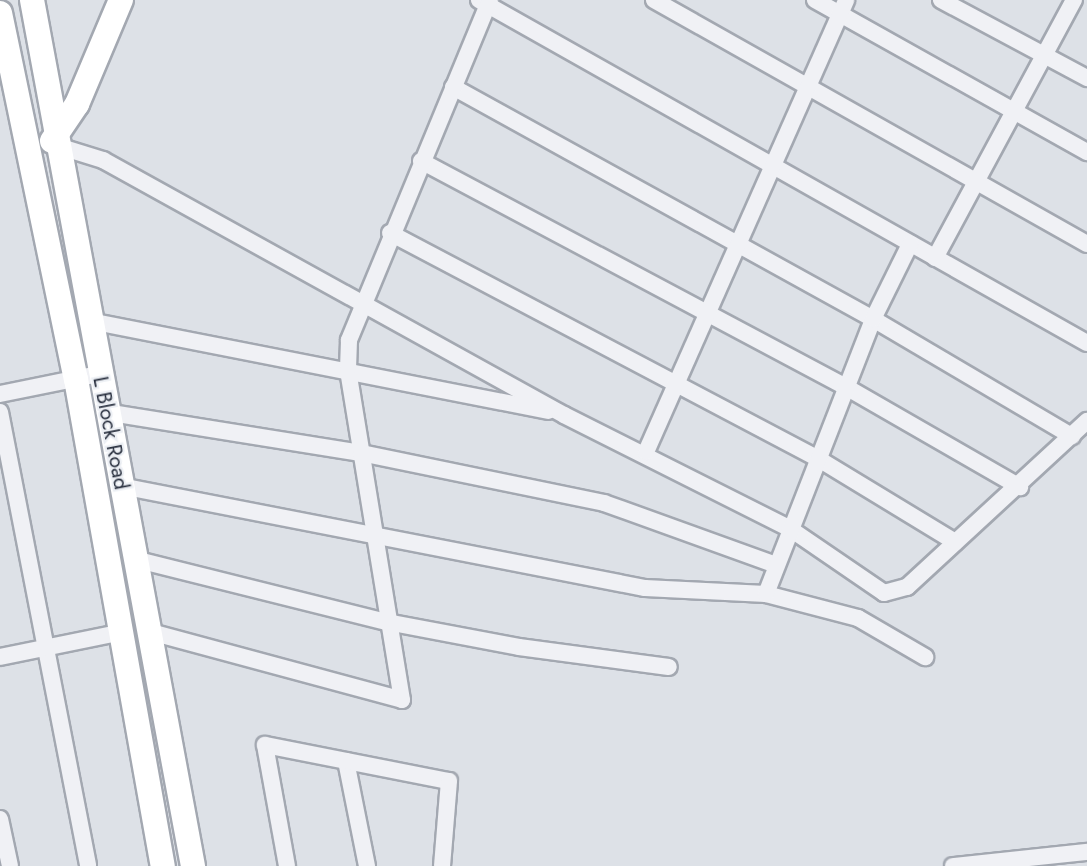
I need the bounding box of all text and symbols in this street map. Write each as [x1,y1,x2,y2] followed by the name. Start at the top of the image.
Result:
[88,374,134,492] street label: L Block Road

